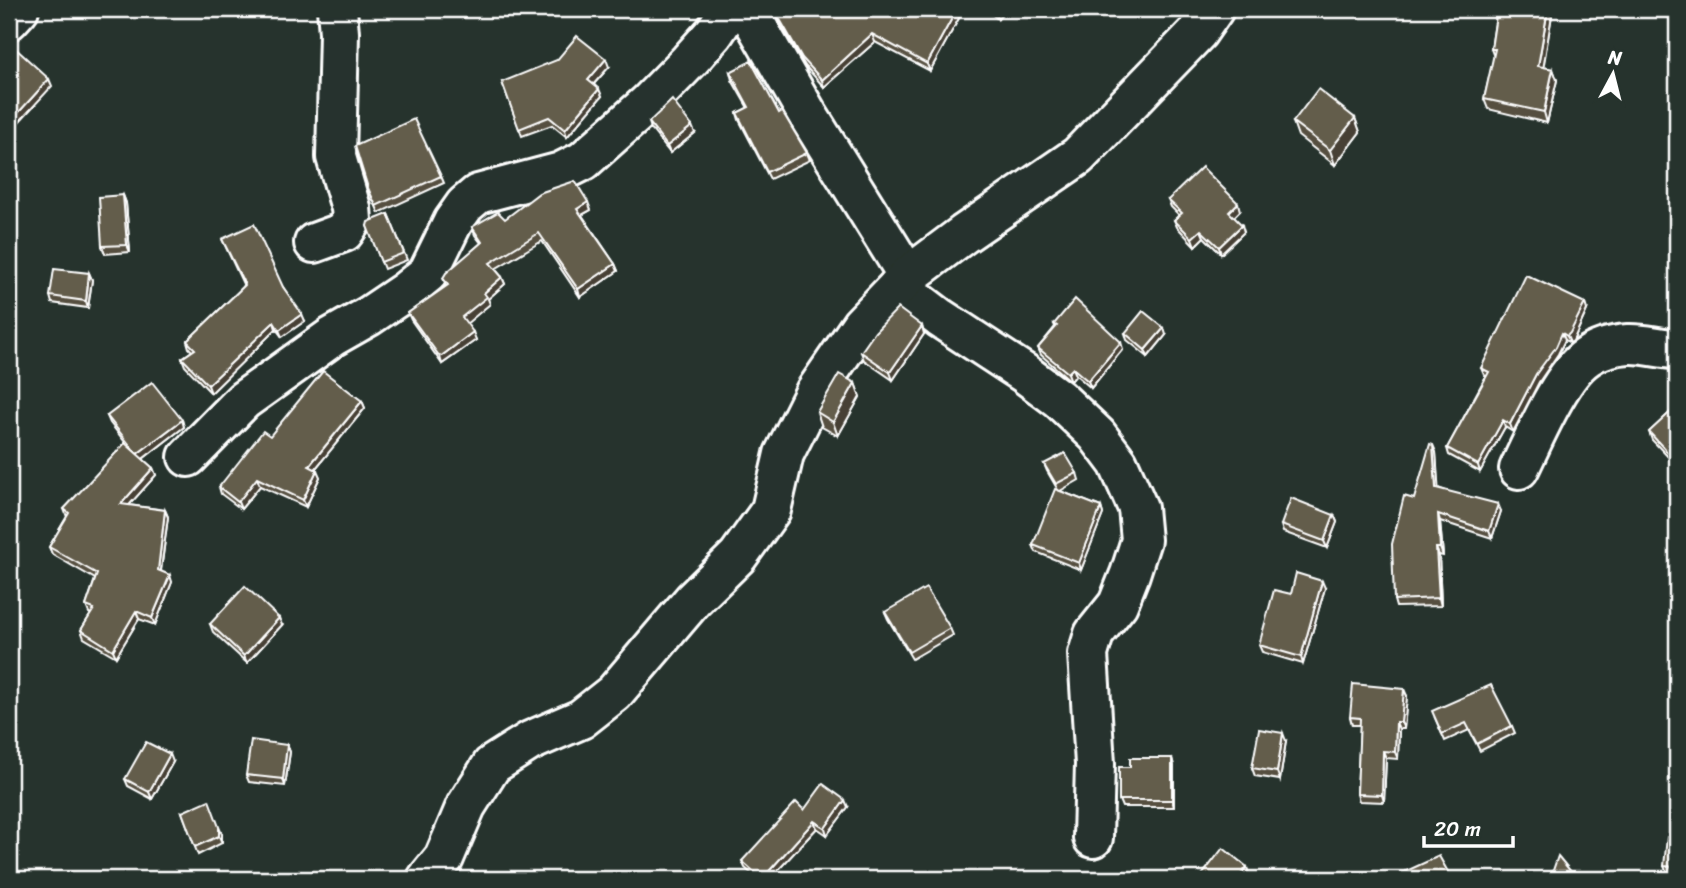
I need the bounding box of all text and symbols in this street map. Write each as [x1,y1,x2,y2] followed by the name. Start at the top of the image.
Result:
[1578,38,1648,108] north arrow
[1605,40,1624,75] text: N
[1424,804,1513,848] scale bar
[1434,810,1481,848] text: 20 m

